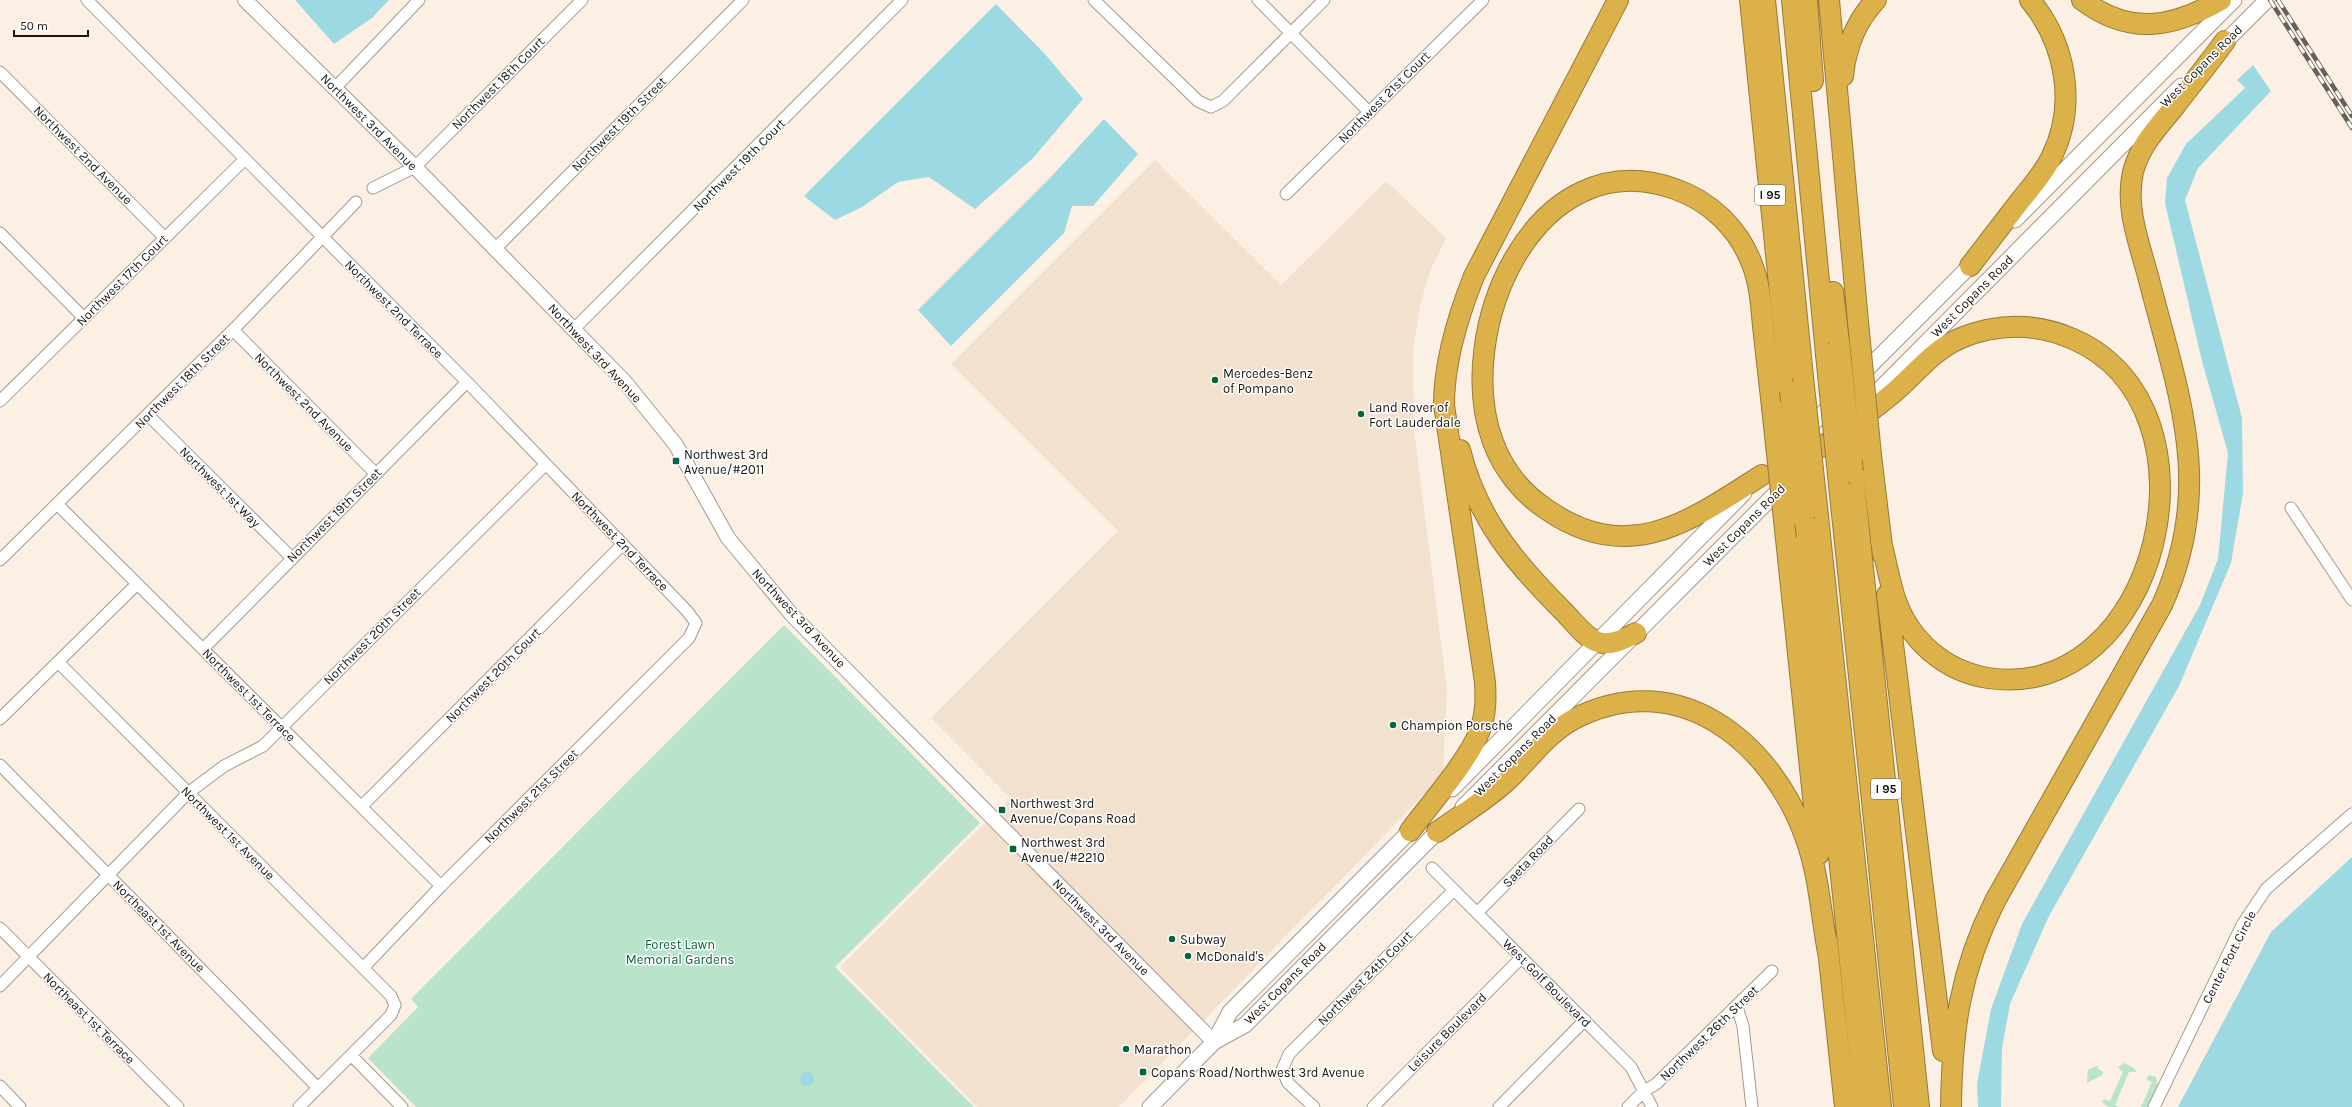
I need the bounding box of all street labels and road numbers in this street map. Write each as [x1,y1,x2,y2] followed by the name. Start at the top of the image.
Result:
[2157,22,2245,110] street label: West Copans Road
[449,33,548,132] street label: Northwest 18th Court
[1335,48,1433,146] street label: Northwest 21st Court
[318,71,421,174] street label: Northwest 3rd Avenue
[569,73,670,174] street label: Northwest 19th Street
[31,103,136,208] street label: Northwest 2nd Avenue
[690,116,788,214] street label: Northwest 19th Court
[1755,185,1785,205] road number: I 95
[73,231,171,329] street label: Northwest 17th Court
[1928,252,2016,340] street label: West Copans Road
[342,257,446,361] street label: Northwest 2nd Terrace
[545,300,645,406] street label: Northwest 3rd Avenue
[131,330,233,432] street label: Northwest 18th Street
[252,350,357,455] street label: Northwest 2nd Avenue
[177,444,263,530] street label: Northwest 1st Way
[284,464,385,565] street label: Northwest 19th Street
[1700,481,1788,569] street label: West Copans Road
[569,488,672,594] street label: Northwest 2nd Terrace
[749,565,849,671] street label: Northwest 3rd Avenue
[320,584,424,688] street label: Northwest 20th Street
[442,624,544,726] street label: Northwest 20th Court
[199,645,299,745] street label: Northwest 1st Terrace
[1471,711,1559,799] street label: West Copans Road
[481,746,581,846] street label: Northwest 21st Street
[1871,779,1901,799] road number: I 95
[178,783,278,883] street label: Northwest 1st Avenue
[1499,832,1557,890] street label: Saeta Road
[1050,876,1153,979] street label: Northwest 3rd Avenue
[110,877,208,975] street label: Northeast 1st Avenue
[2199,908,2259,1006] street label: Center Port Circle
[1315,928,1415,1028] street label: Northwest 24th Court
[1500,936,1594,1030] street label: West Golf Boulevard
[1241,939,1329,1027] street label: West Copans Road
[40,969,138,1067] street label: Northeast 1st Terrace
[1657,982,1761,1084] street label: Northwest 26th Street
[1404,989,1490,1075] street label: Leisure Boulevard

